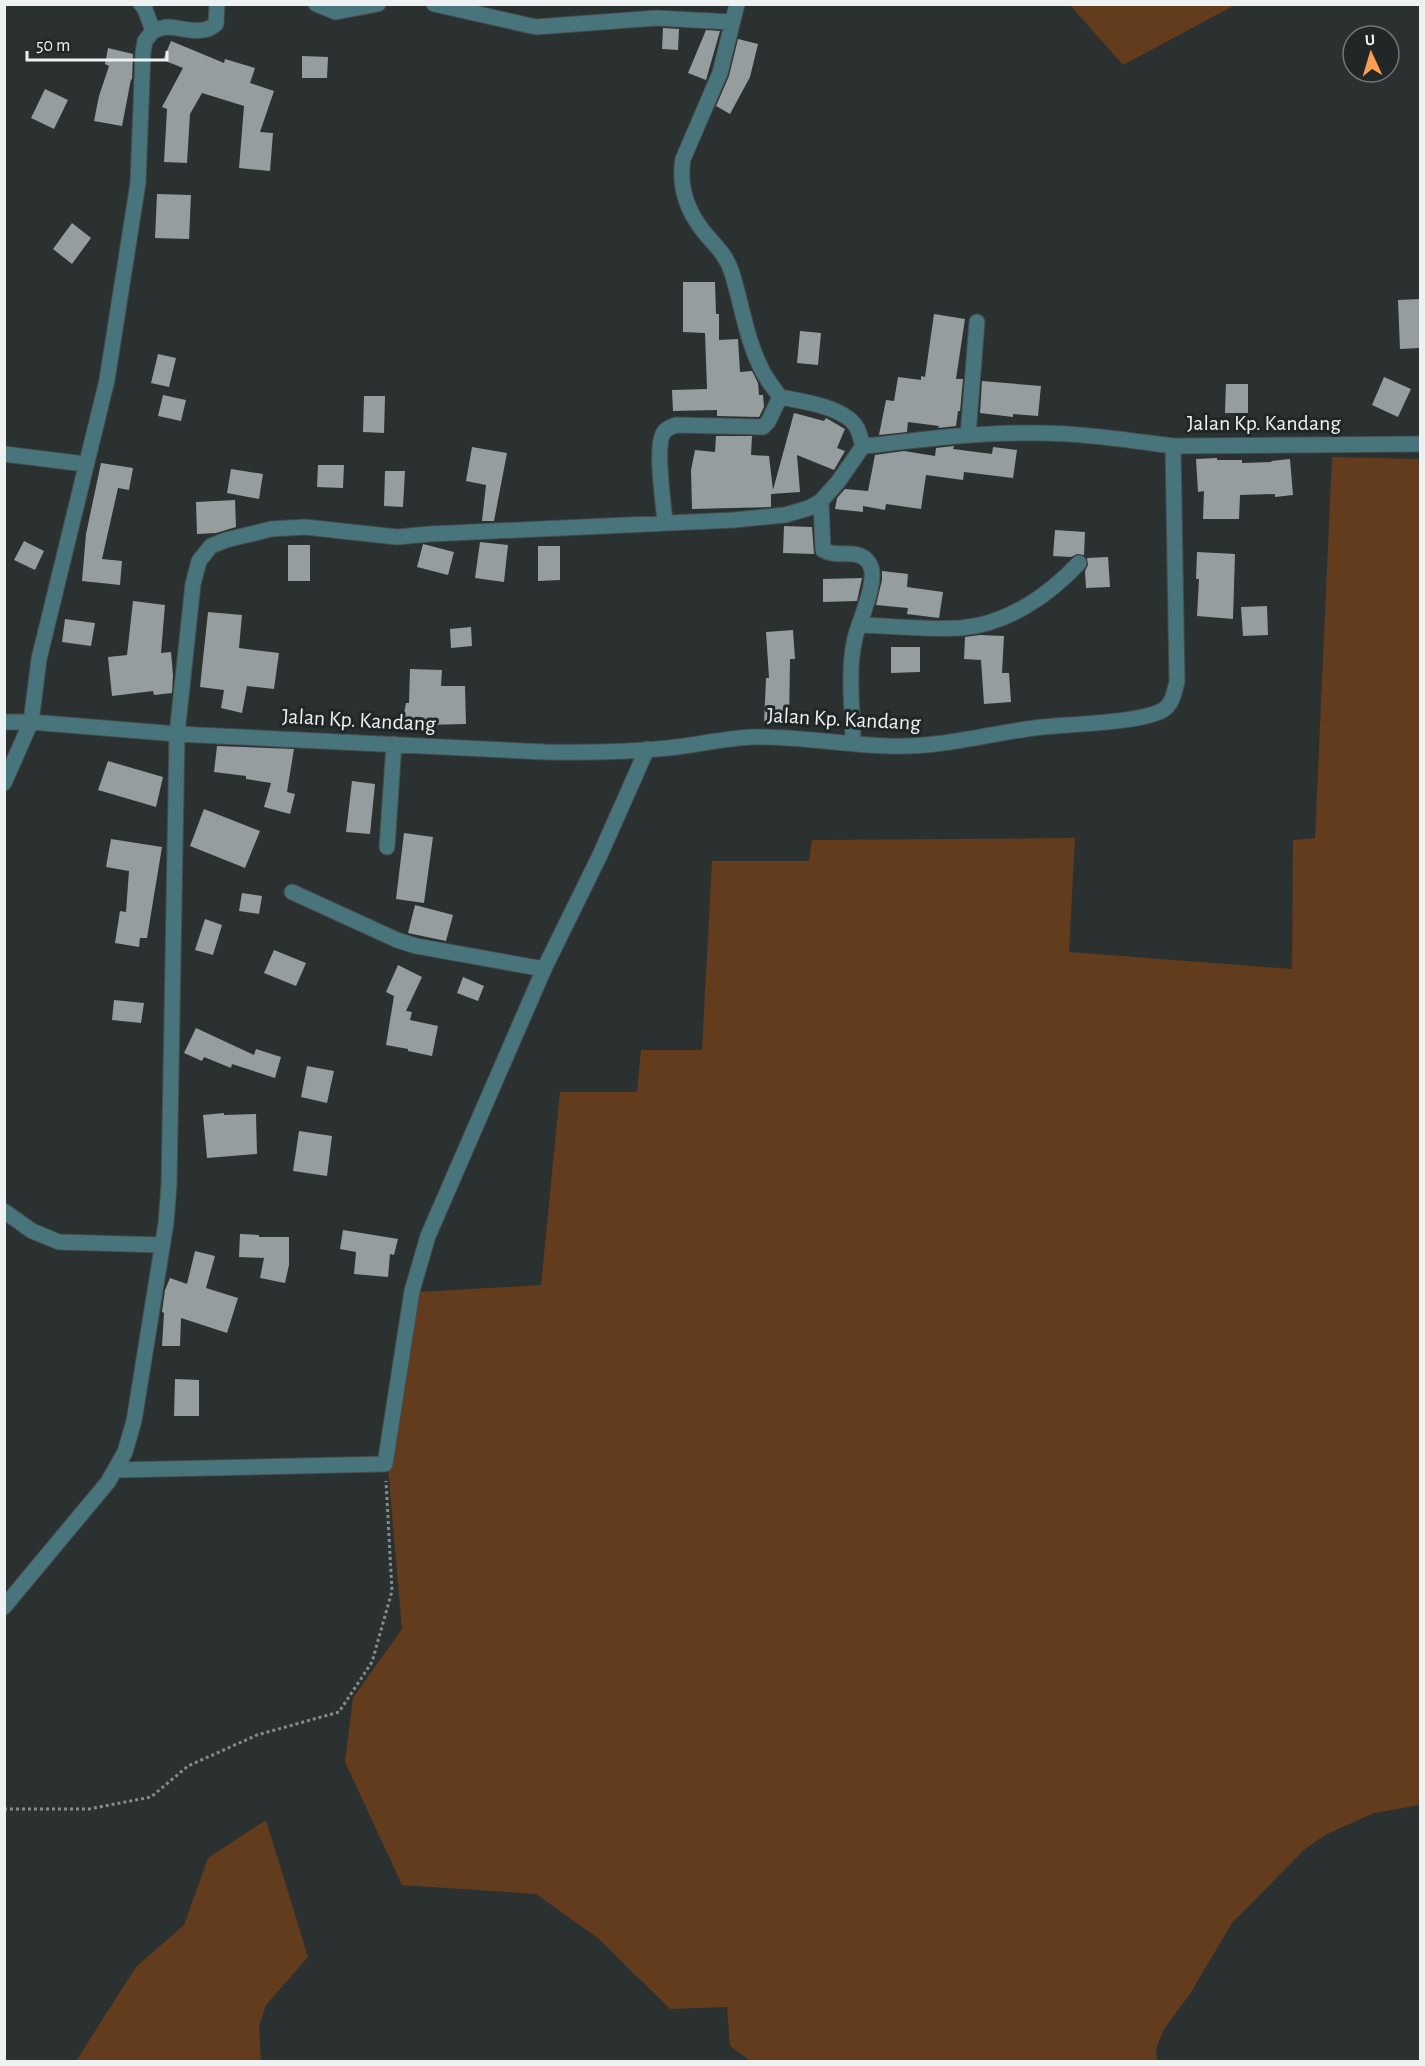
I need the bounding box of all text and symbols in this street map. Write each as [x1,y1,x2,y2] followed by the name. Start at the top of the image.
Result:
[27,24,166,62] scale bar
[1341,24,1401,84] north arrow
[1364,32,1376,48] text: U
[36,37,70,55] text: 50 m
[1187,412,1341,434] street label: Jalan Kp. Kandang
[767,704,922,734] street label: Jalan Kp. Kandang
[282,705,437,735] street label: Jalan Kp. Kandang

